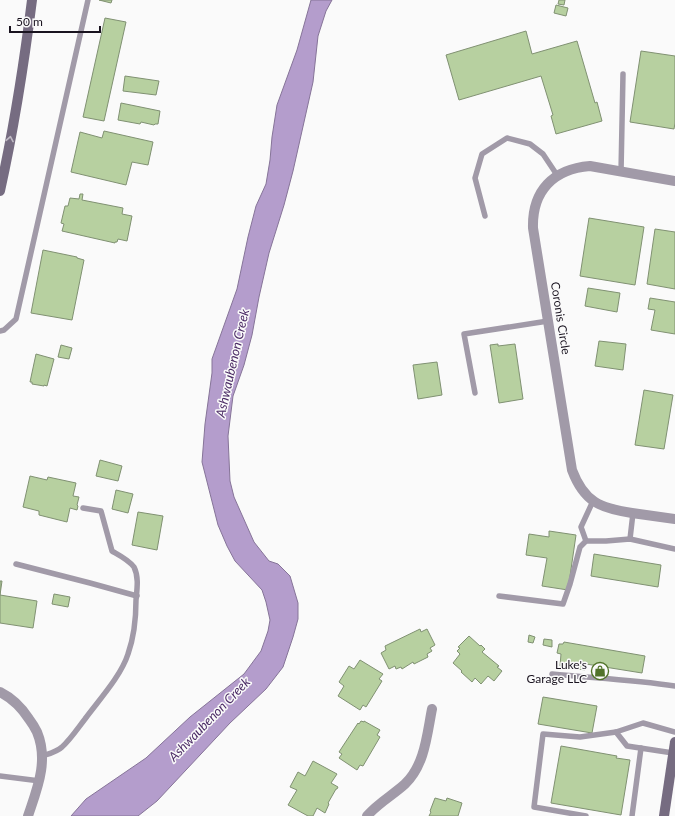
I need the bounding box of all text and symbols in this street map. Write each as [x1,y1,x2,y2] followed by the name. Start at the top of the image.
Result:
[10,8,100,34] scale bar
[16,14,43,29] text: 50 m
[6,136,14,142] one-way arrow
[548,281,574,355] street label: Coronis Circle
[212,307,252,420] water label: Ashwaubenon Creek
[527,657,587,686] place label: Luke's Garage LLC
[590,661,610,681] shop icon: Luke's Garage LLC
[164,673,254,765] water label: Ashwaubenon Creek

